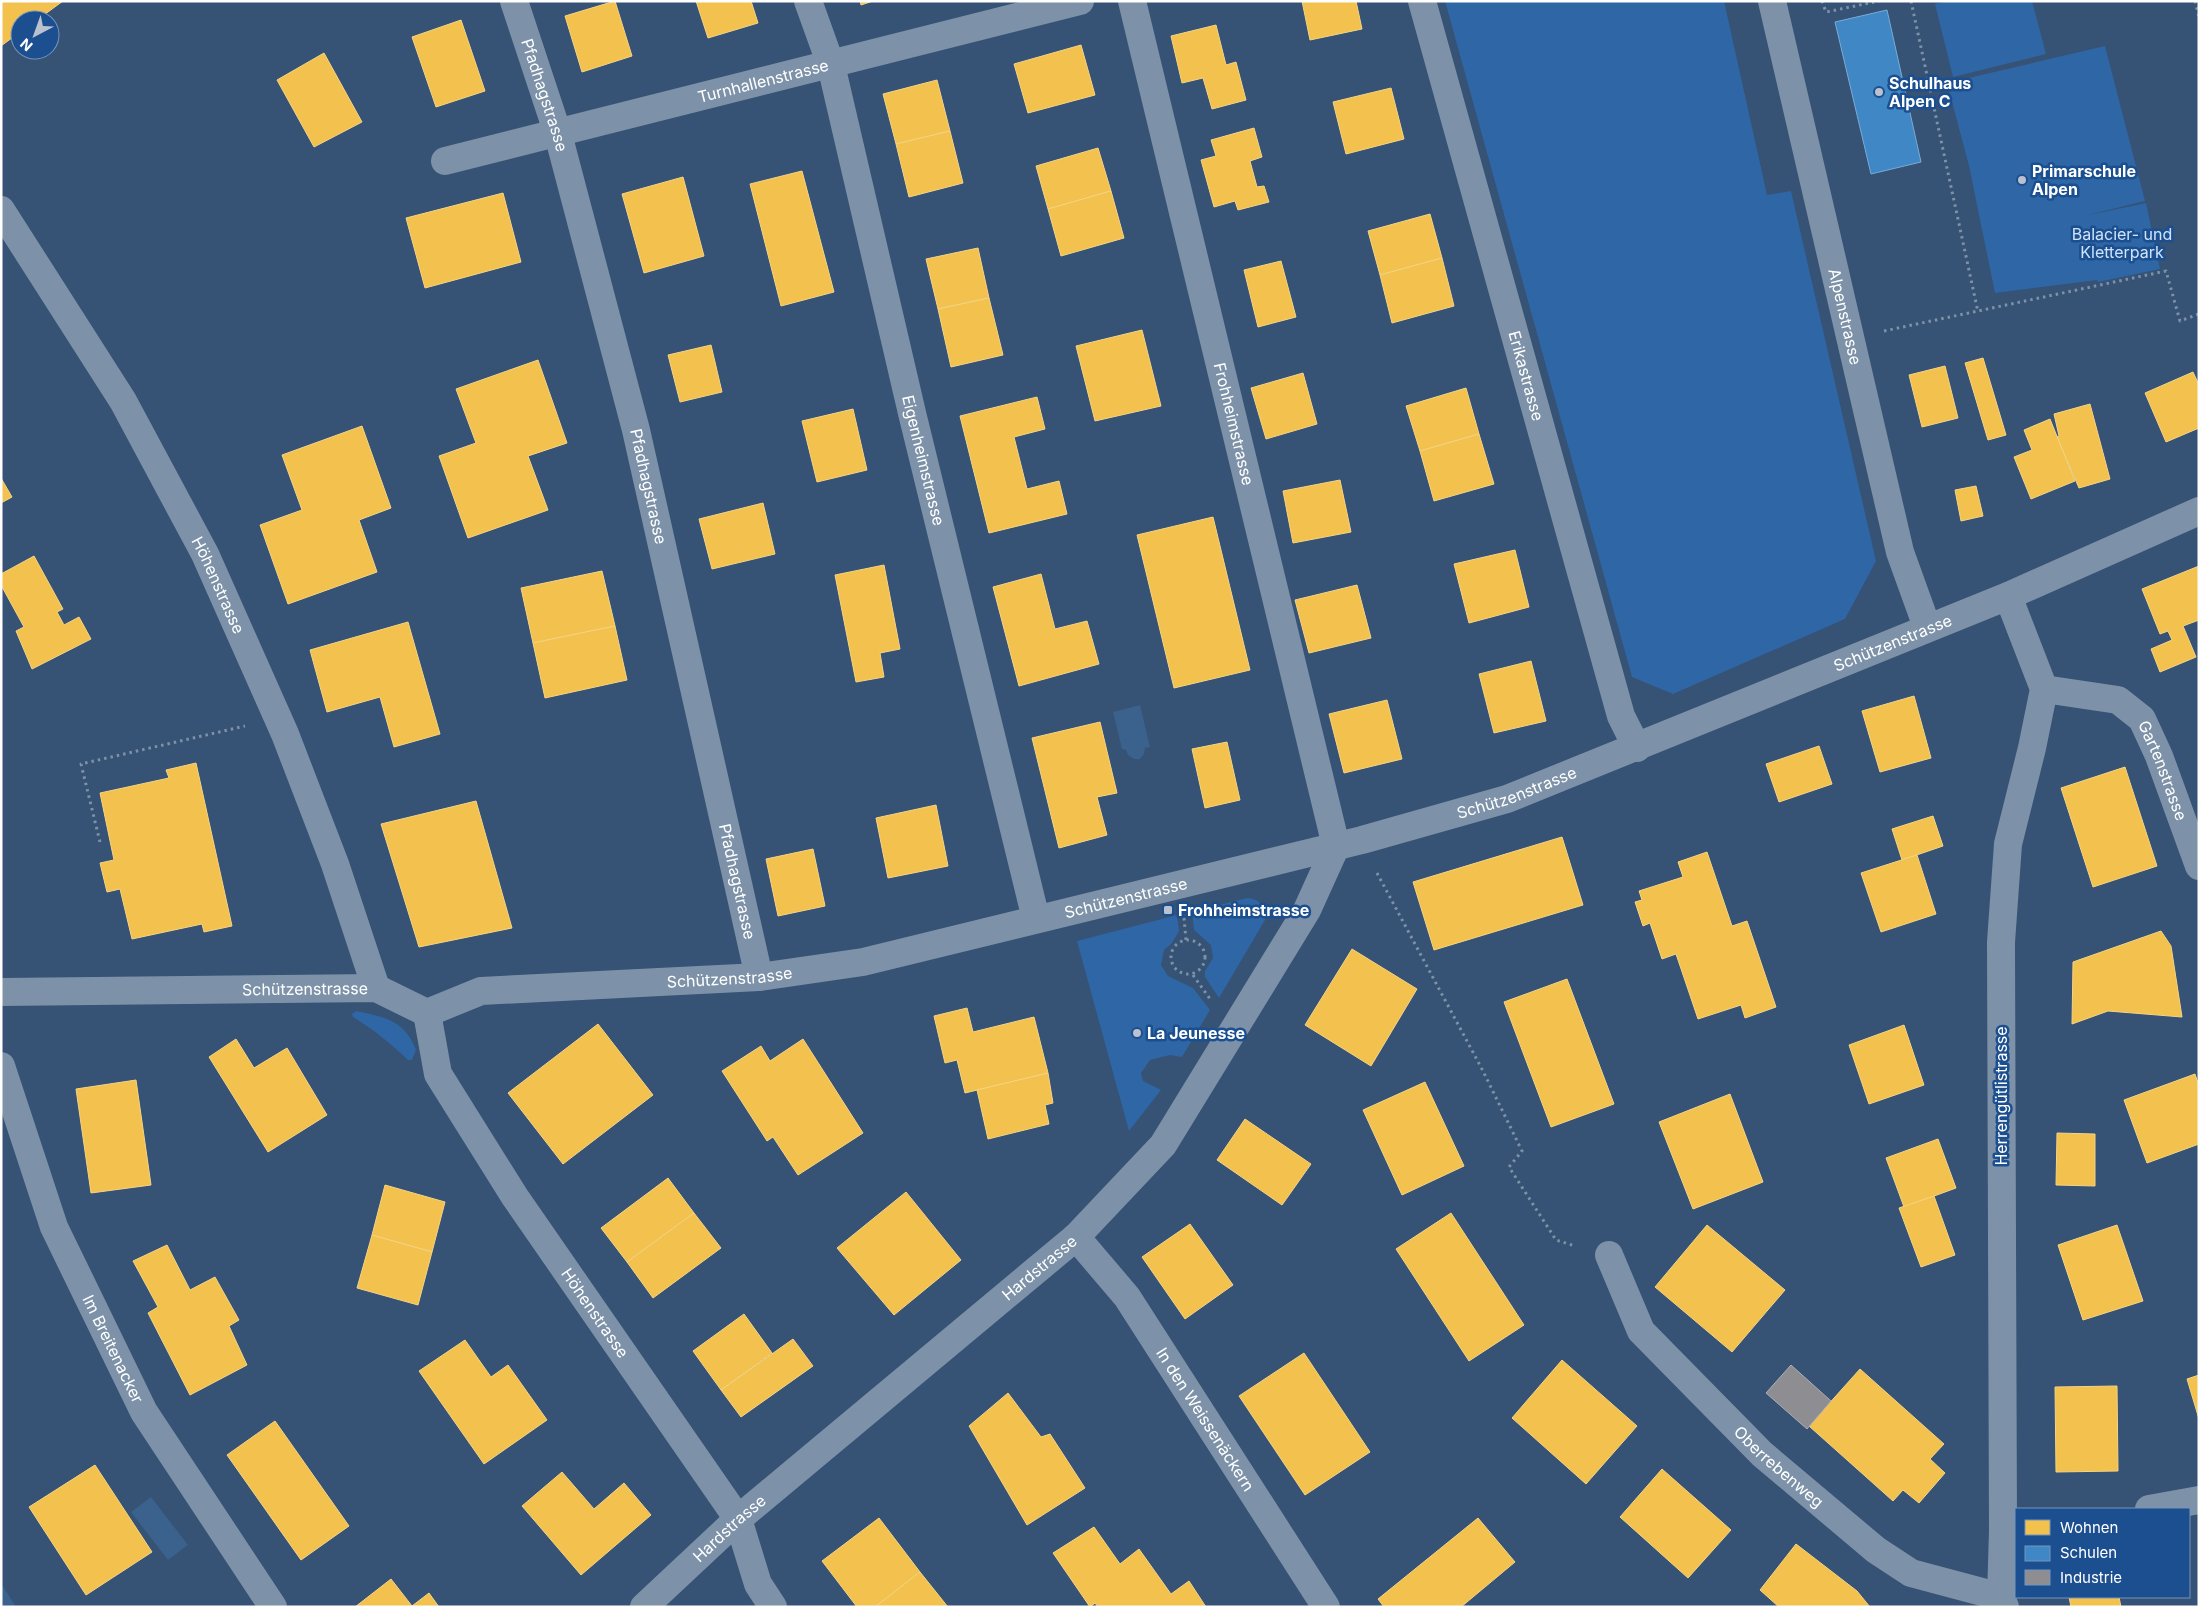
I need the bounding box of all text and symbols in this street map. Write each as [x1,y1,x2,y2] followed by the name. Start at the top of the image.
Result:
[10,10,60,60] north arrow
[17,35,36,55] text: N
[517,36,572,154] street label: Pfadhagstrasse
[696,55,831,107] street label: Turnhallenstrasse
[1889,73,1971,111] place label: Schulhaus Alpen C
[1873,86,1885,98] marker: Schulhaus Alpen C
[2032,161,2136,199] place label: Primarschule Alpen
[2016,174,2028,186] marker: Primarschule Alpen
[2072,224,2172,262] park label: Balacier- und Kletterpark
[1824,266,1866,367] street label: Alpenstrasse
[1504,329,1548,423] street label: Erikastrasse
[1210,361,1259,487] street label: Frohheimstrasse
[898,393,949,528] street label: Eigenheimstrasse
[626,427,671,546] street label: Pfadhagstrasse
[187,533,249,637] street label: Höhenstrasse
[1831,610,1955,676] street label: Schützenstrasse
[2134,717,2192,823] street label: Gartenstrasse
[1454,762,1579,823] street label: Schützenstrasse
[715,822,760,941] street label: Pfadhagstrasse
[1062,873,1189,922] street label: Schützenstrasse
[1178,900,1309,920] place label: Frohheimstrasse
[1162,904,1174,916] marker: Frohheimstrasse
[666,962,794,992] street label: Schützenstrasse
[242,978,368,999] street label: Schützenstrasse
[1147,1023,1245,1043] place label: La Jeunesse
[1991,1026,2011,1166] street label: Herrengütlistrasse
[1131,1027,1143,1039] marker: La Jeunesse
[998,1231,1081,1305] street label: Hardstrasse
[557,1264,633,1362] street label: Höhenstrasse
[78,1291,148,1406] street label: Im Breitenacker
[1152,1344,1259,1495] street label: In den Weissenäckern
[1730,1422,1828,1512] street label: Oberrebenweg
[688,1490,770,1566] street label: Hardstrasse
[2015,1508,2190,1598] legend
[2060,1518,2118,1537] text: Wohnen
[2060,1543,2117,1562] text: Schulen
[2060,1568,2122,1587] text: Industrie

